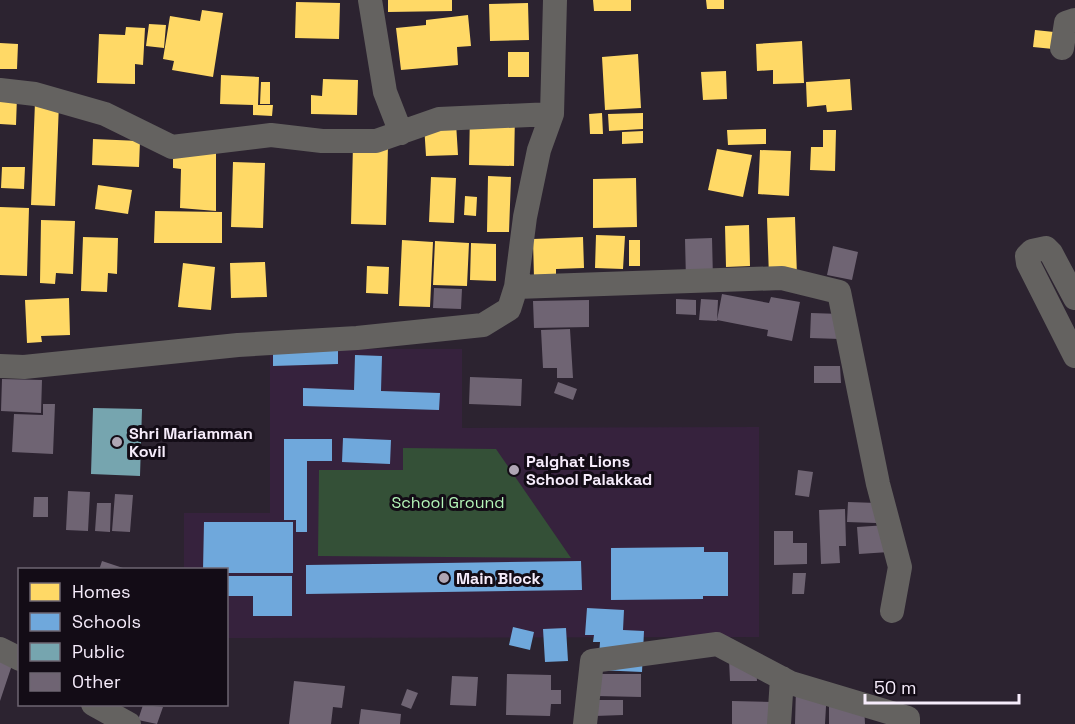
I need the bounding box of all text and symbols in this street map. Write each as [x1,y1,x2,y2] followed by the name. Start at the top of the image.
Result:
[129,423,253,462] place label: Shri Mariamman Kovil
[110,435,124,449] marker: Shri Mariamman Kovil
[526,451,652,490] place label: Palghat Lions School Palakkad
[507,463,521,477] marker: Palghat Lions School Palakkad
[391,492,505,513] park label: School Ground
[18,568,228,706] legend
[456,568,541,589] place label: Main Block
[437,571,451,585] marker: Main Block
[72,580,131,603] text: Homes
[72,610,141,633] text: Schools
[72,640,125,663] text: Public
[865,667,1020,705] scale bar
[72,670,121,693] text: Other
[874,676,916,699] text: 50 m

